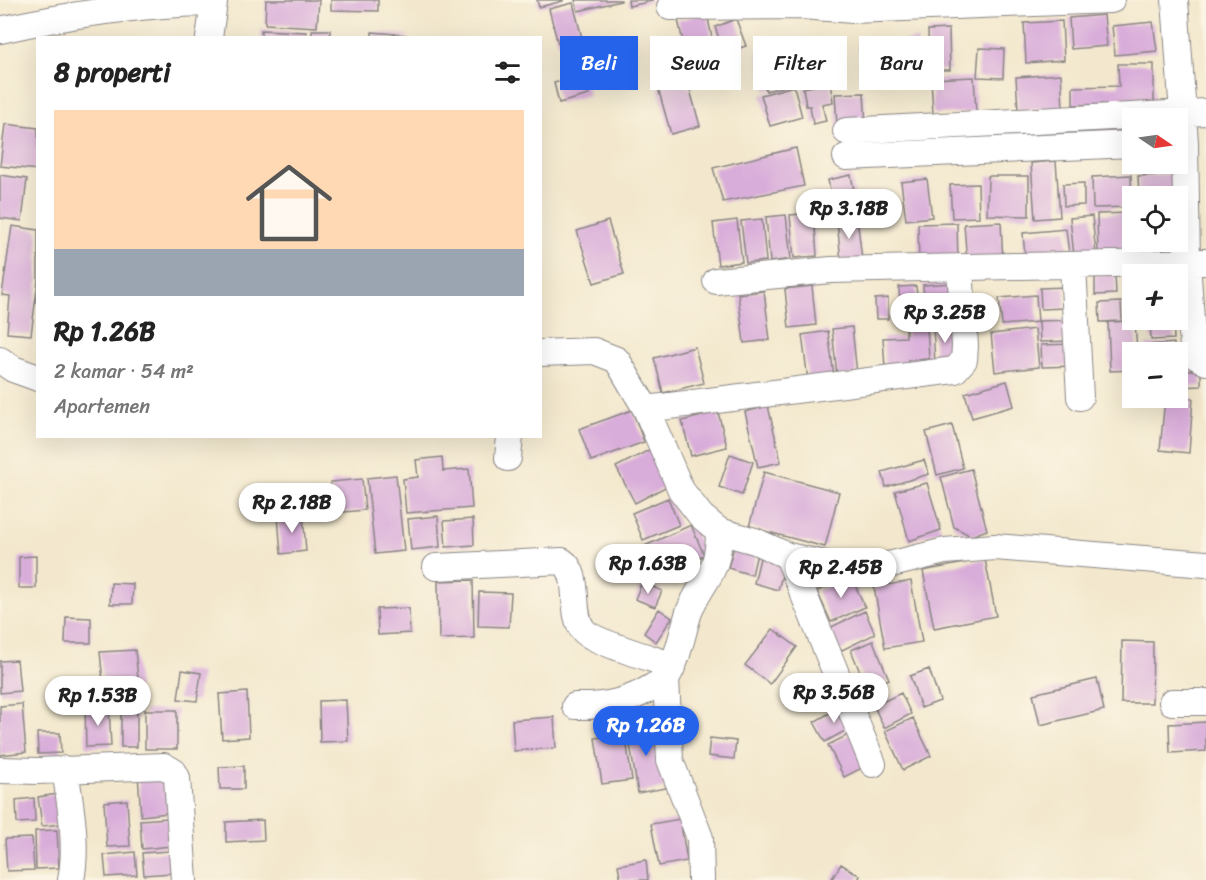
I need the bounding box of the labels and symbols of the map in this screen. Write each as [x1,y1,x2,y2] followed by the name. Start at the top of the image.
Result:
[1122,108,1188,174] north arrow
[787,189,911,240] pin: Rp 3.18B
[883,293,1007,344] pin: Rp 3.25B
[230,483,354,534] pin: Rp 2.18B
[586,544,710,595] pin: Rp 1.63B
[779,548,903,599] pin: Rp 2.45B
[772,673,896,724] pin: Rp 3.56B
[36,676,160,727] pin: Rp 1.53B
[584,706,708,757] pin: Rp 1.26B

